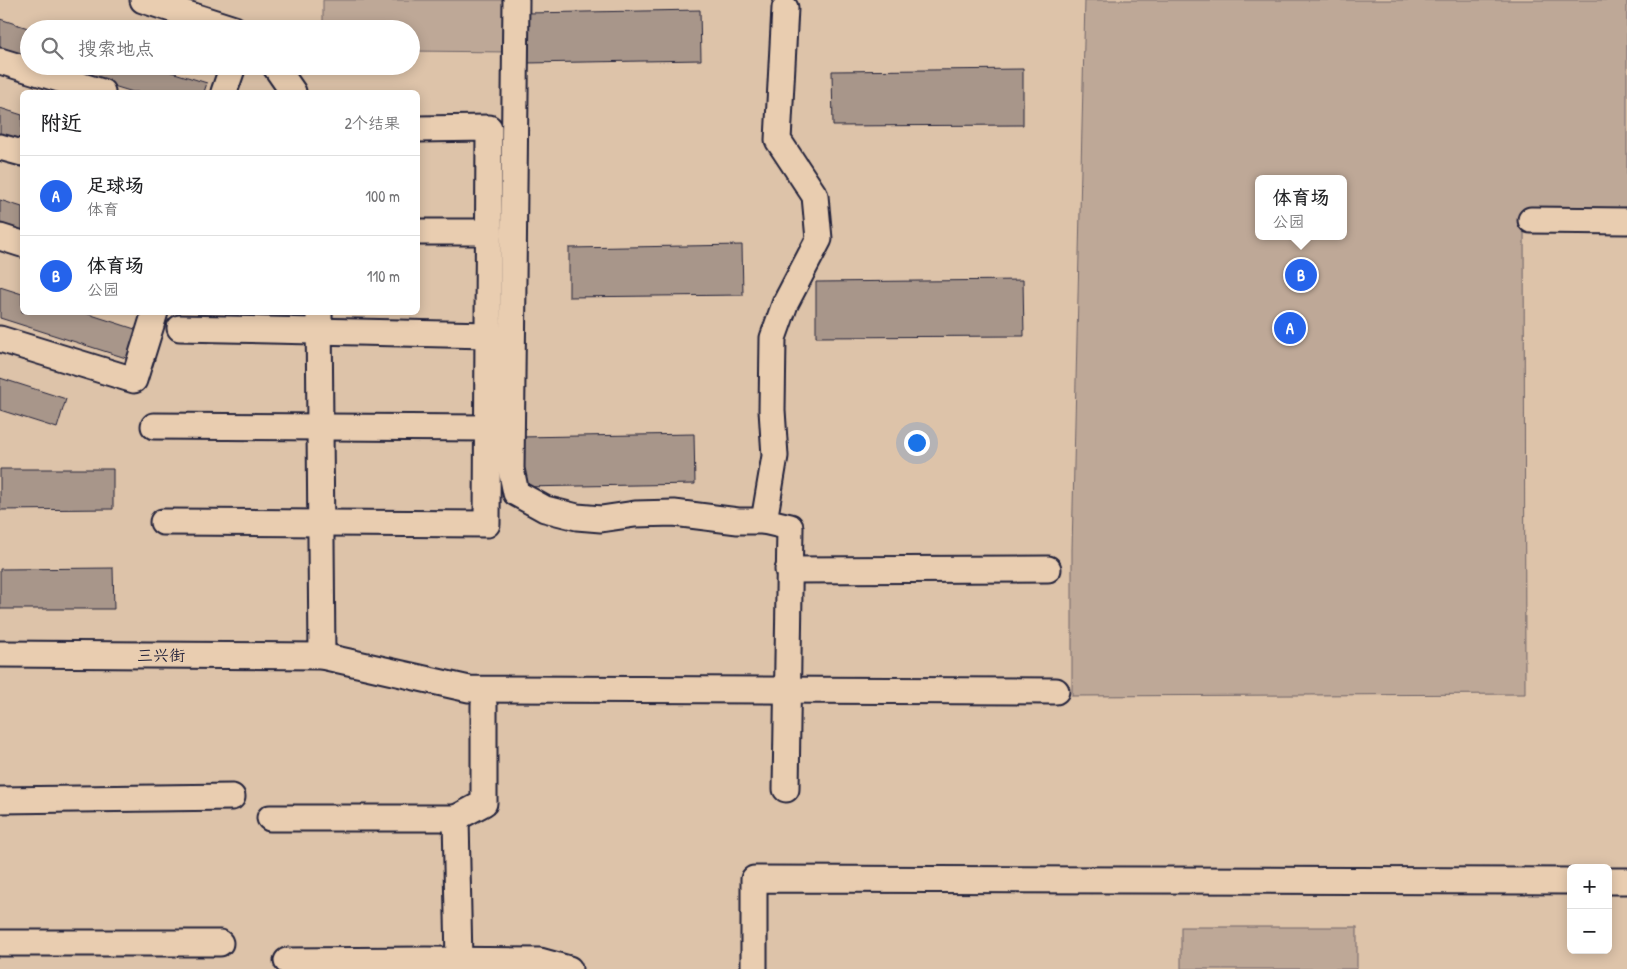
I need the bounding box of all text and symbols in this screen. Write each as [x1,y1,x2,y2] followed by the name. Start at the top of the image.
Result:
[20,20,420,75] search box
[38,34,66,62] icon: search
[78,35,154,61] text: 搜索地点
[40,108,82,137] text: 附近
[345,112,400,134] text: 2个结果
[87,172,144,198] text: 足球场
[1255,175,1347,240] popup
[1272,184,1330,210] text: 体育场
[52,185,60,207] text: A
[365,185,400,207] text: 100 m
[87,198,119,220] text: 体育
[1272,210,1305,232] text: 公园
[87,252,144,278] text: 体育场
[1285,256,1317,294] pin: B
[52,265,60,287] text: B
[367,265,400,287] text: 110 m
[87,278,119,300] text: 公园
[1274,309,1306,347] pin: A
[904,430,930,456] your location
[137,644,185,666] street label: 三兴街
[1567,864,1612,954] map controls
[1567,864,1612,909] button: +
[1567,909,1612,954] button: −

